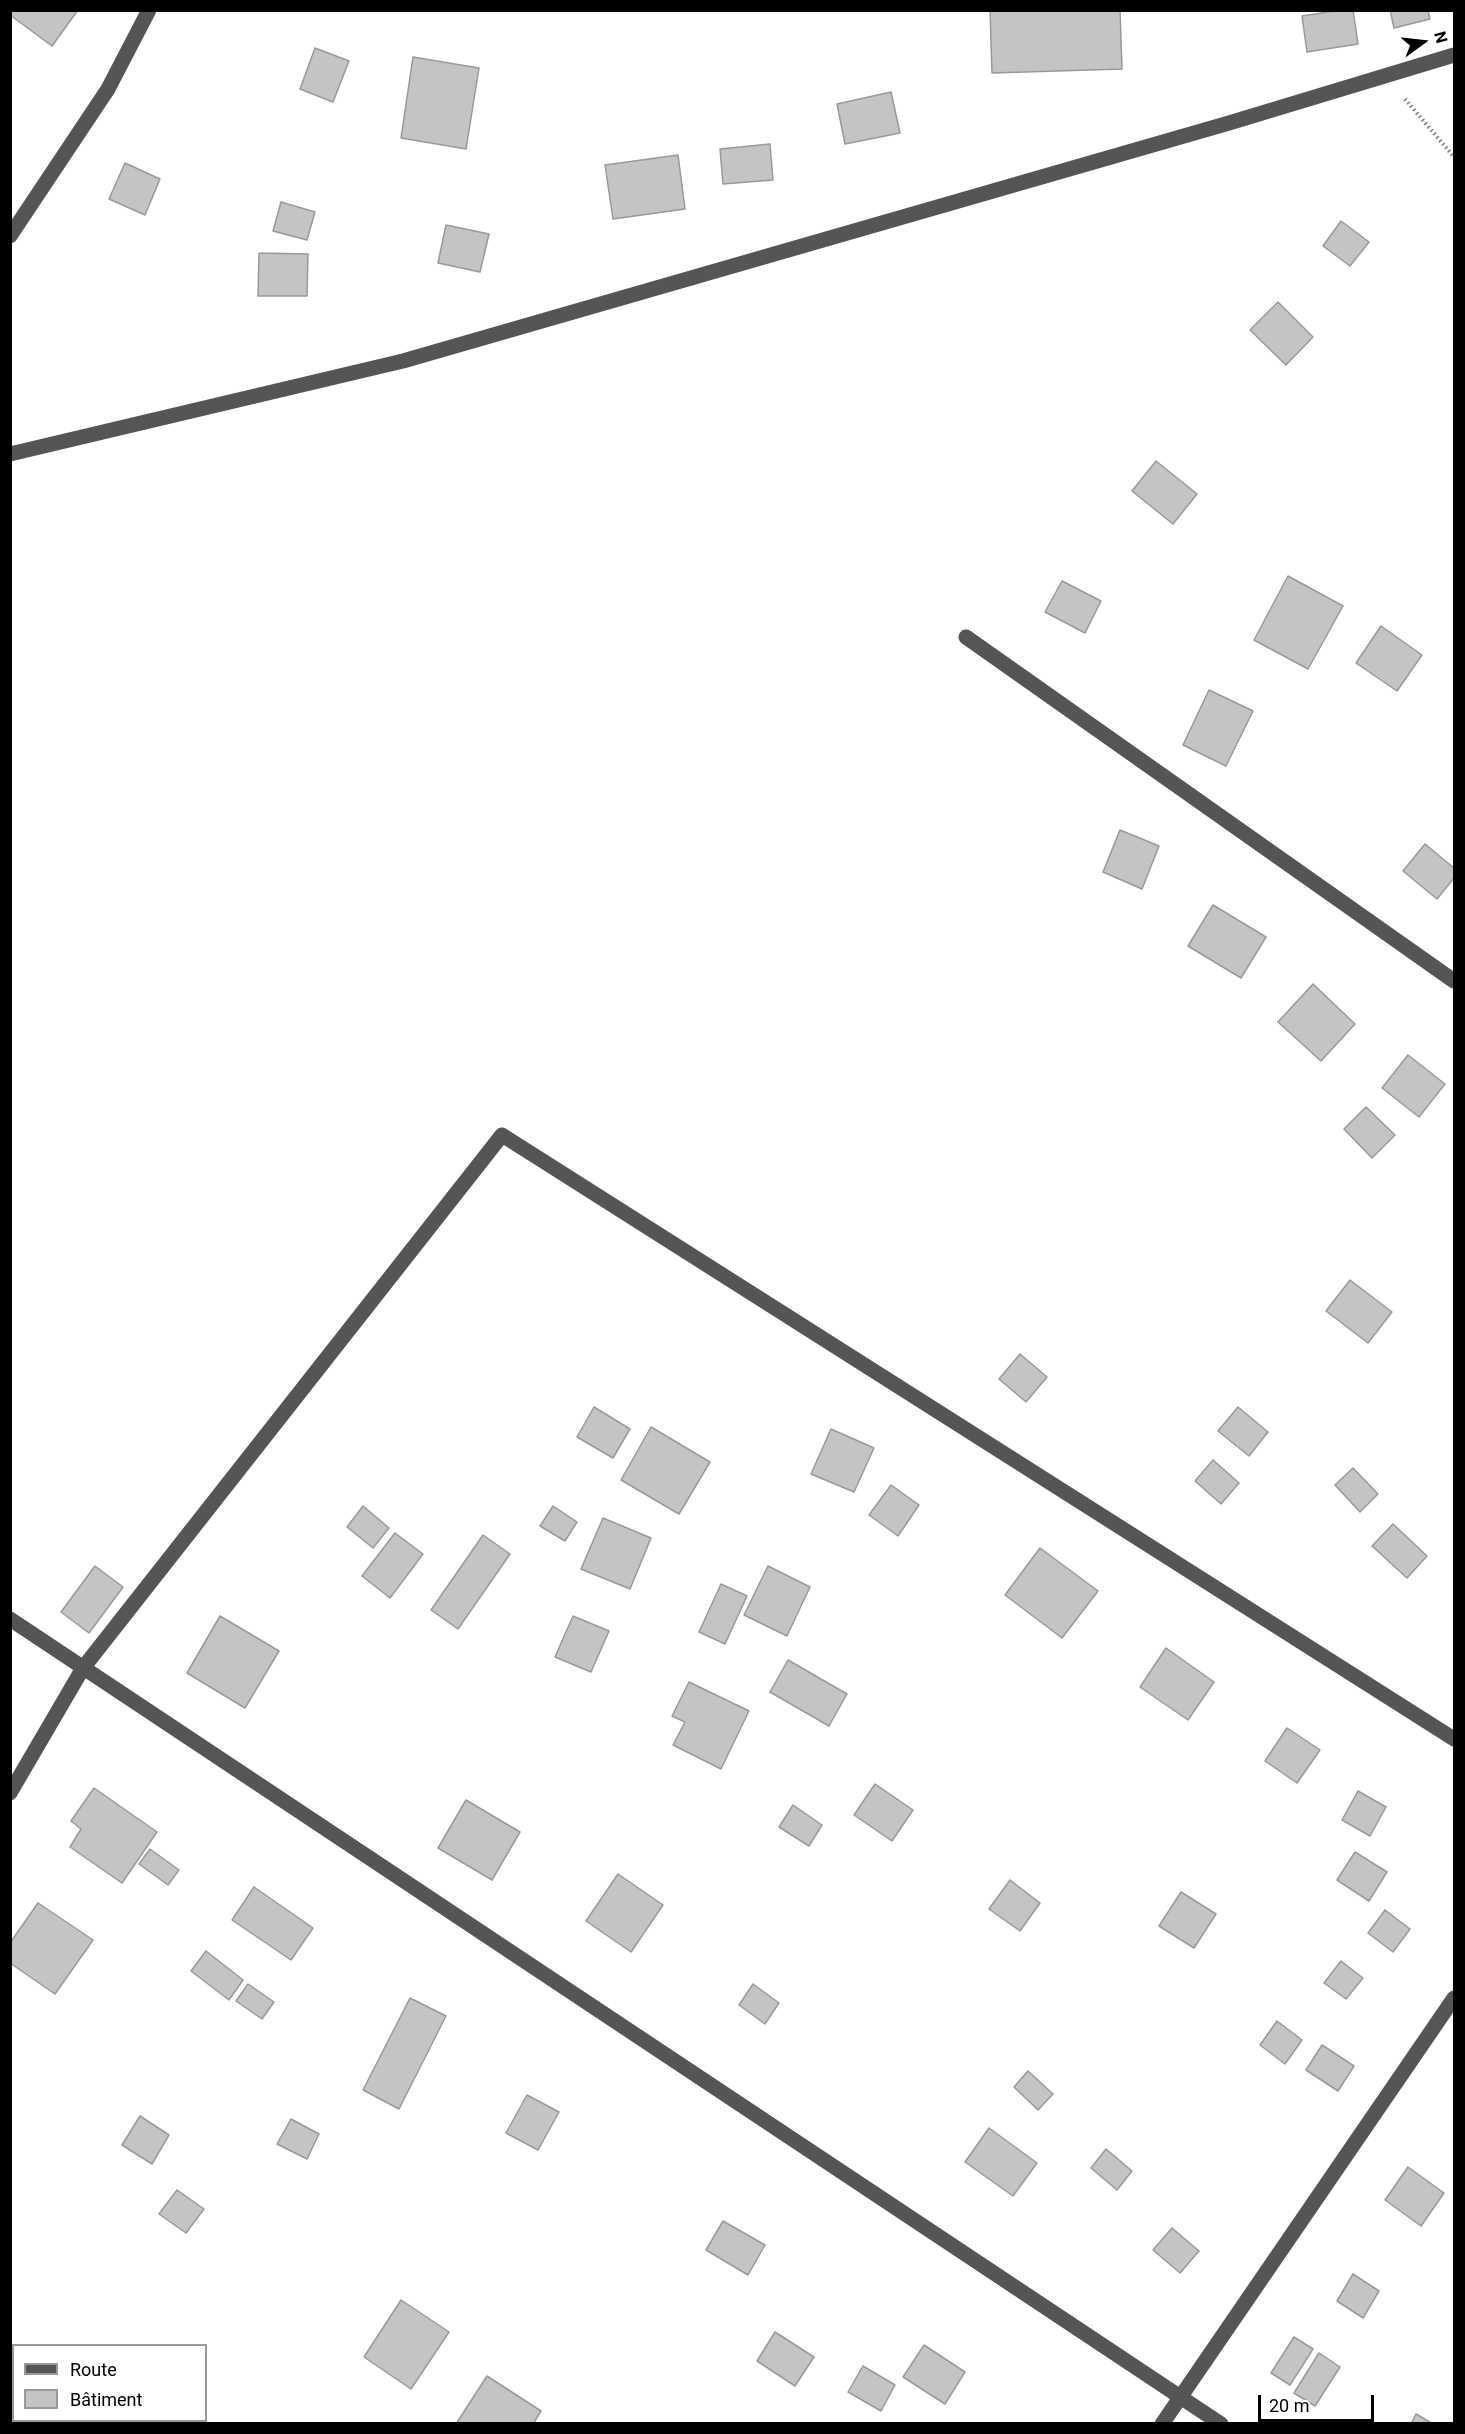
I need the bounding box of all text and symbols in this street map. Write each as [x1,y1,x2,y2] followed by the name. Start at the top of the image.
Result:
[1393,12,1453,72] north arrow
[1430,29,1452,45] text: N
[12,2344,207,2422] legend
[70,2359,117,2380] text: Route
[1261,2383,1376,2421] scale bar
[70,2389,142,2410] text: Bâtiment
[1269,2395,1309,2416] text: 20 m

